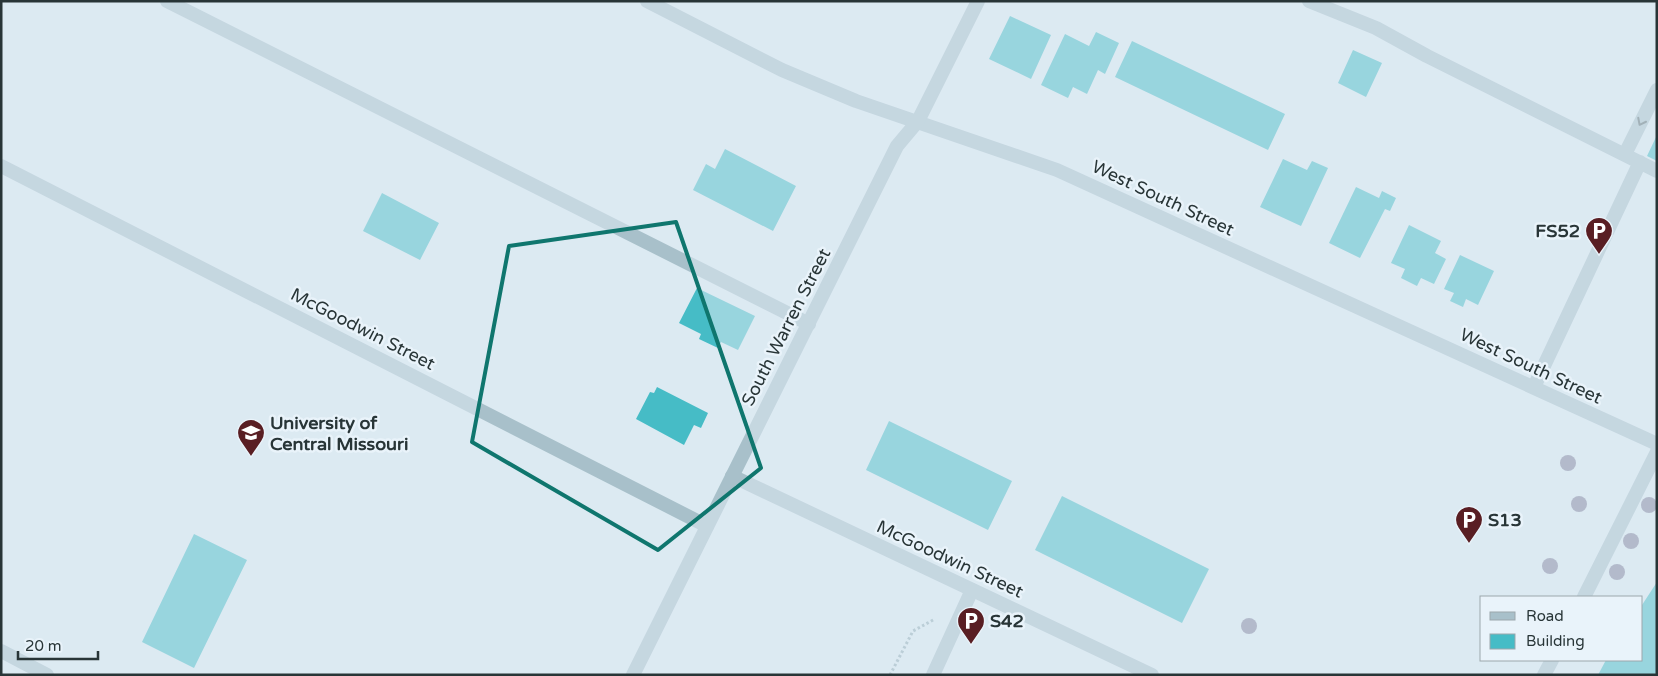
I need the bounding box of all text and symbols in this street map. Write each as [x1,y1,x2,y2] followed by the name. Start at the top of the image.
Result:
[1637,117,1647,126] one-way arrow
[1088,155,1238,241] street label: West South Street
[1584,216,1614,255] parking icon: FS52
[1535,220,1580,242] place label: FS52
[737,244,835,409] street label: South Warren Street
[287,283,439,375] street label: McGoodwin Street
[1456,323,1606,409] street label: West South Street
[270,412,408,455] place label: University of Central Missouri
[236,418,266,457] school or university icon: University of Central Missouri
[1454,505,1484,544] parking icon: S13
[1488,509,1522,531] place label: S13
[873,515,1027,603] street label: McGoodwin Street
[1480,596,1643,661] legend
[956,606,986,645] parking icon: S42
[1526,607,1564,625] text: Road
[990,610,1024,632] place label: S42
[18,628,98,660] scale bar
[1526,632,1585,650] text: Building
[25,637,62,655] text: 20 m

